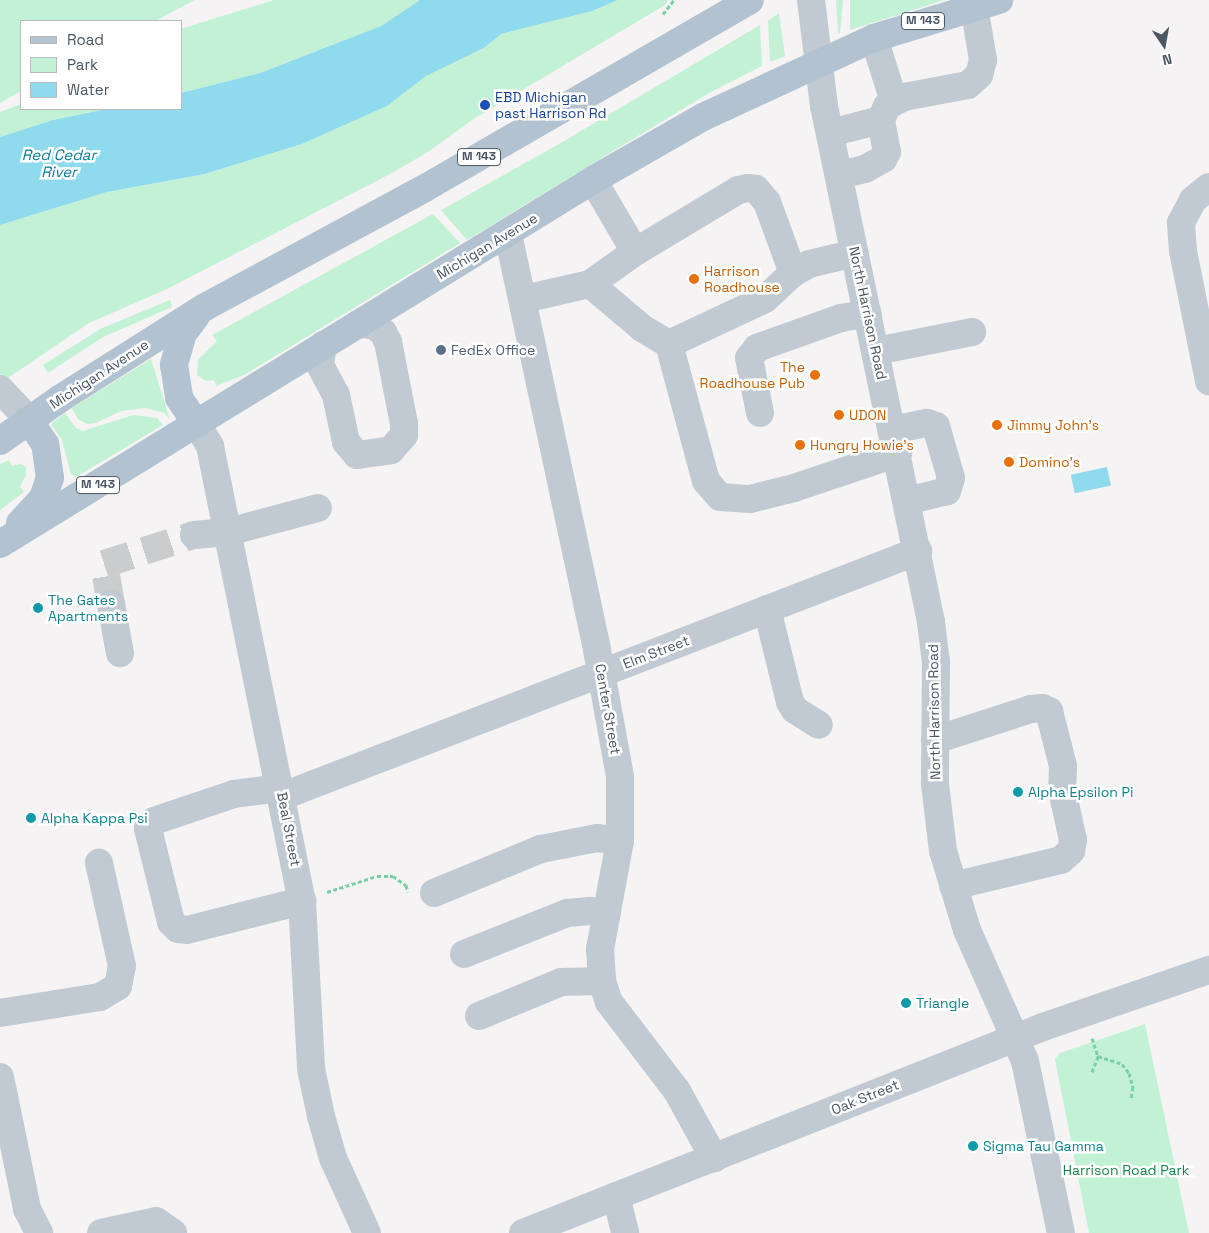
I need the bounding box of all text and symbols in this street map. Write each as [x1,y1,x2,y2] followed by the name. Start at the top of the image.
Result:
[900,12,946,30] road number: M 143
[20,20,182,110] legend
[1139,20,1189,70] north arrow
[67,30,104,49] text: Road
[1161,50,1174,69] text: N
[67,55,98,74] text: Park
[67,80,109,99] text: Water
[495,89,607,121] place label: EBD Michigan past Harrison Rd
[479,99,491,111] marker: EBD Michigan past Harrison Rd
[22,145,96,180] water label: Red Cedar River
[456,148,502,166] road number: M 143
[434,209,540,283] street label: Michigan Avenue
[846,245,890,381] street label: North Harrison Road
[704,263,780,296] place label: Harrison Roadhouse
[688,273,700,285] marker: Harrison Roadhouse
[46,336,152,412] street label: Michigan Avenue
[451,342,535,358] place label: FedEx Office
[435,344,447,356] marker: FedEx Office
[700,359,805,392] place label: The Roadhouse Pub
[809,369,821,381] marker: The Roadhouse Pub
[849,407,886,423] place label: UDON
[833,409,845,421] marker: UDON
[1007,417,1099,433] place label: Jimmy John's
[991,419,1003,431] marker: Jimmy John's
[810,437,914,453] place label: Hungry Howie's
[794,439,806,451] marker: Hungry Howie's
[1019,454,1080,470] place label: Domino's
[1003,456,1015,468] marker: Domino's
[76,476,120,494] road number: M 143
[48,592,128,624] place label: The Gates Apartments
[32,602,44,614] marker: The Gates Apartments
[620,632,692,672] street label: Elm Street
[924,644,944,780] street label: North Harrison Road
[592,662,624,756] street label: Center Street
[1028,784,1133,800] place label: Alpha Epsilon Pi
[1012,786,1024,798] marker: Alpha Epsilon Pi
[274,790,304,868] street label: Beal Street
[41,810,148,826] place label: Alpha Kappa Psi
[25,812,37,824] marker: Alpha Kappa Psi
[916,995,969,1011] place label: Triangle
[900,997,912,1009] marker: Triangle
[829,1076,901,1118] street label: Oak Street
[983,1138,1104,1154] place label: Sigma Tau Gamma
[967,1140,979,1152] marker: Sigma Tau Gamma
[1063,1162,1189,1178] park label: Harrison Road Park

